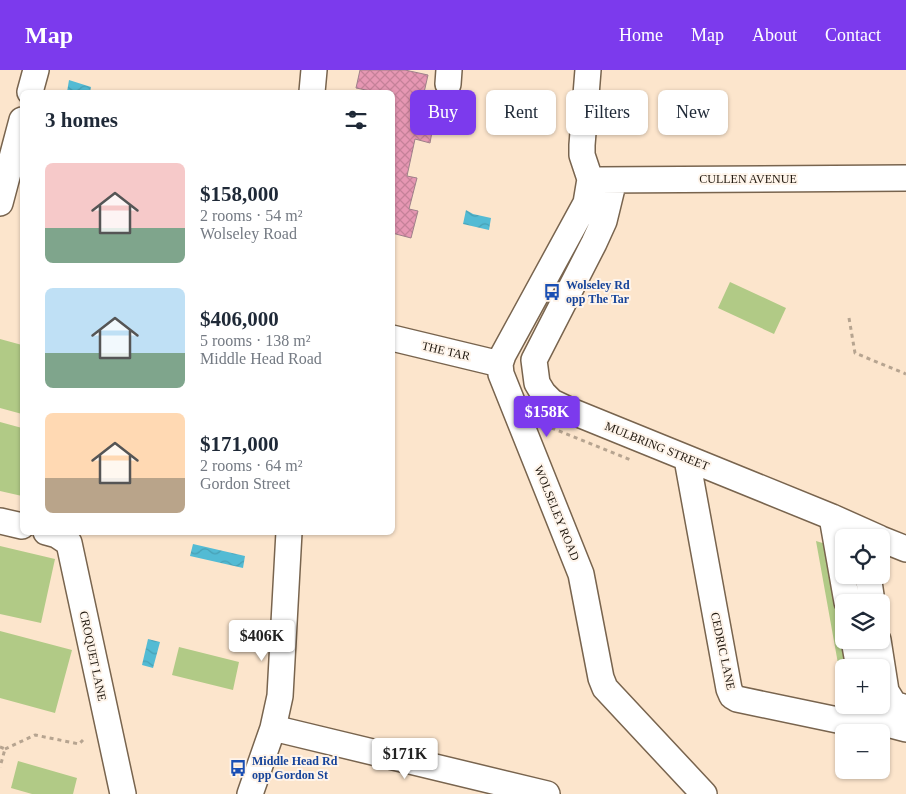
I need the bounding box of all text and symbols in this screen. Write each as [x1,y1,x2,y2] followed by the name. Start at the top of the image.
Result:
[25,22,73,48] text: Map
[619,25,663,45] text: Home
[691,25,724,45] text: Map
[752,25,797,45] text: About
[825,25,881,45] text: Contact
[410,90,476,135] chip: Buy
[486,90,556,135] chip: Rent
[566,90,648,135] chip: Filters
[658,90,728,135] chip: New
[342,106,370,134] icon: filters
[45,108,118,132] text: 3 homes
[699,172,797,186] street label: CULLEN AVENUE
[200,182,279,206] text: $158,000
[85,183,145,243] icon: home
[200,207,303,224] text: 2 rooms · 54 m²
[200,225,297,242] text: Wolseley Road
[566,278,630,306] place label: Wolseley Rd opp The Tar
[542,282,562,302] bus stop icon: Wolseley Rd opp The Tar
[200,307,279,331] text: $406,000
[85,308,145,368] icon: home
[200,332,311,349] text: 5 rooms · 138 m²
[420,339,472,363] street label: THE TAR
[200,350,322,367] text: Middle Head Road
[512,396,582,438] pin: $158K
[525,403,569,420] text: $158K
[603,419,712,474] street label: MULBRING STREET
[200,432,279,456] text: $171,000
[85,433,145,493] icon: home
[200,457,303,474] text: 2 rooms · 64 m²
[532,463,583,563] street label: WOLSELEY ROAD
[200,475,290,492] text: Gordon Street
[835,529,890,779] map controls
[835,529,890,584] button: locate
[835,594,890,649] button: layers
[77,610,109,702] street label: CROQUET LANE
[708,611,738,691] street label: CEDRIC LANE
[227,620,297,662] pin: $406K
[240,627,284,644] text: $406K
[835,659,890,714] button: +
[835,724,890,779] button: −
[370,738,440,780] pin: $171K
[383,745,427,762] text: $171K
[252,754,338,782] place label: Middle Head Rd opp Gordon St
[228,758,248,778] bus stop icon: Middle Head Rd opp Gordon St

